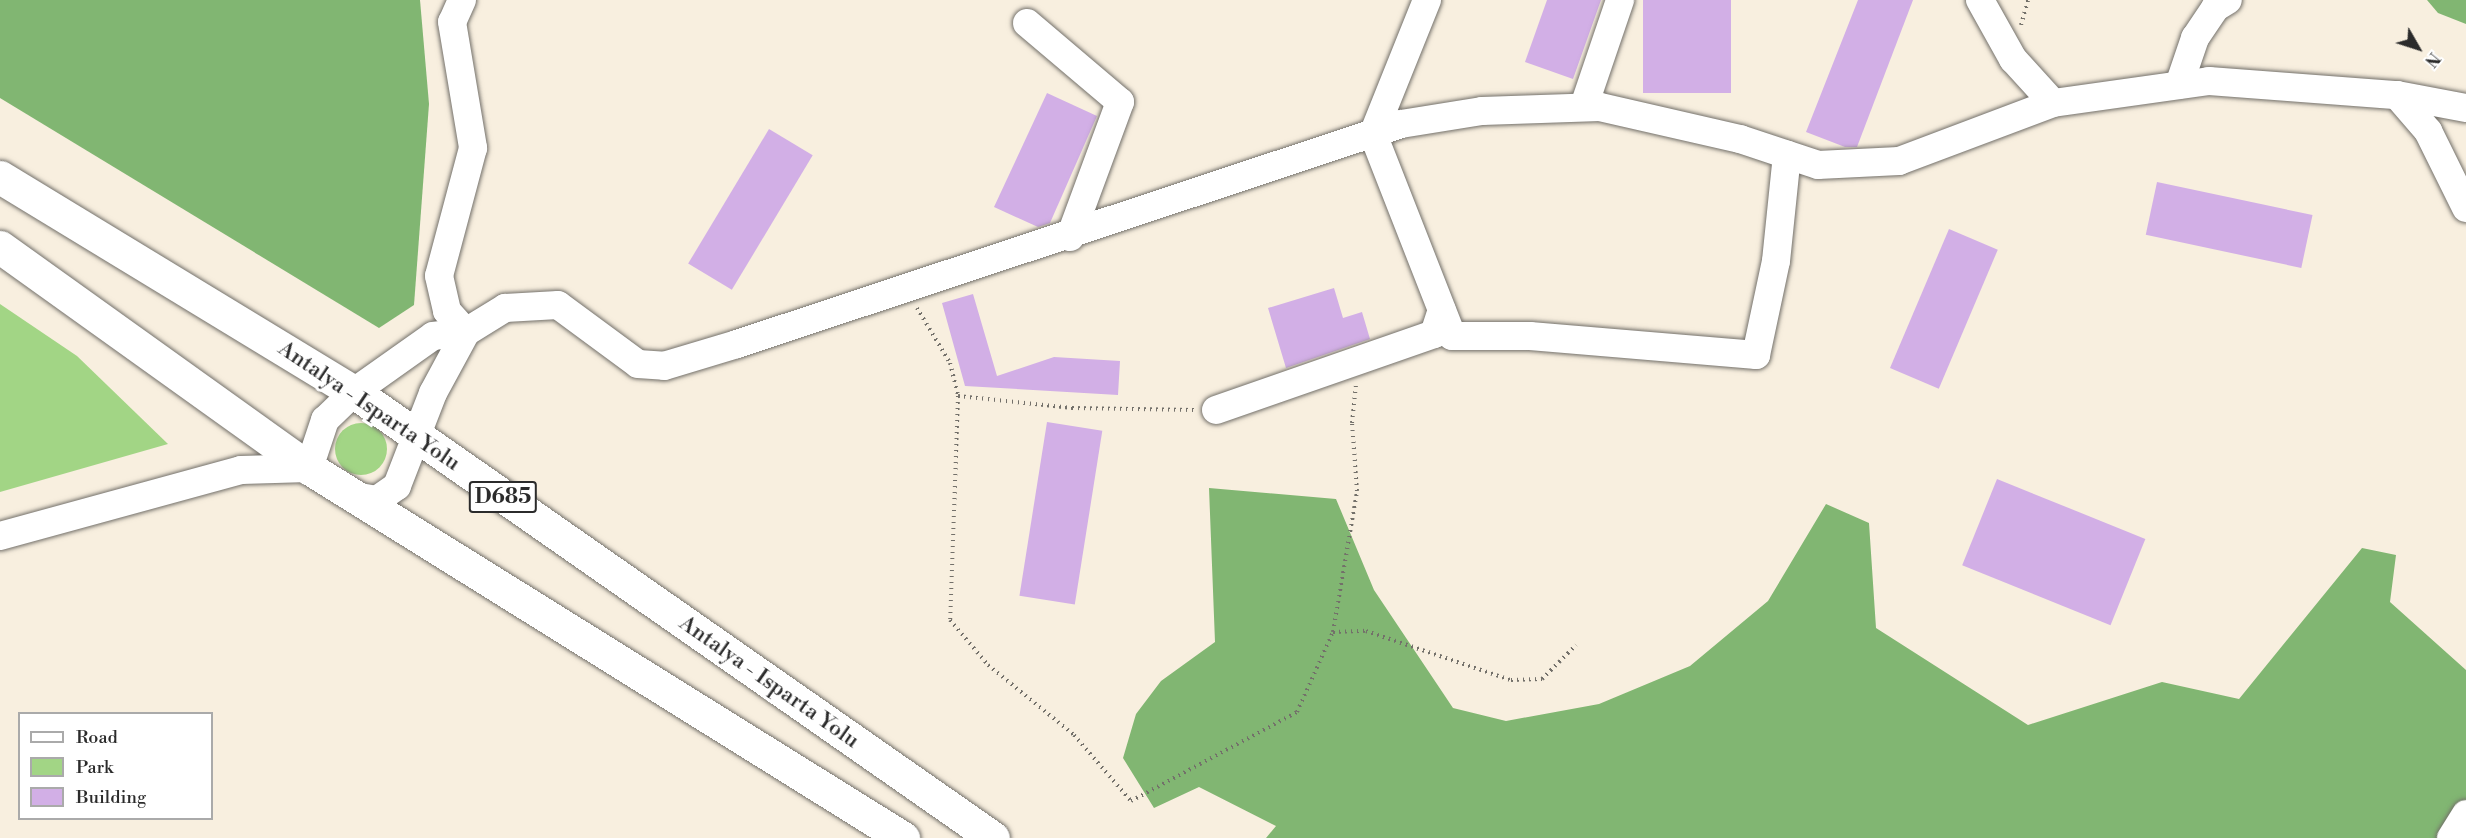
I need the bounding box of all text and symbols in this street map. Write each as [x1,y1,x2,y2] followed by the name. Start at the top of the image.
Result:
[2388,18,2448,78] north arrow
[2420,48,2444,71] text: N
[273,335,465,477] street label: Antalya - Isparta Yolu
[468,479,538,515] road number: D685
[674,610,864,754] street label: Antalya - Isparta Yolu
[18,712,213,820] legend
[76,726,118,749] text: Road
[76,756,113,779] text: Park
[76,786,146,809] text: Building

